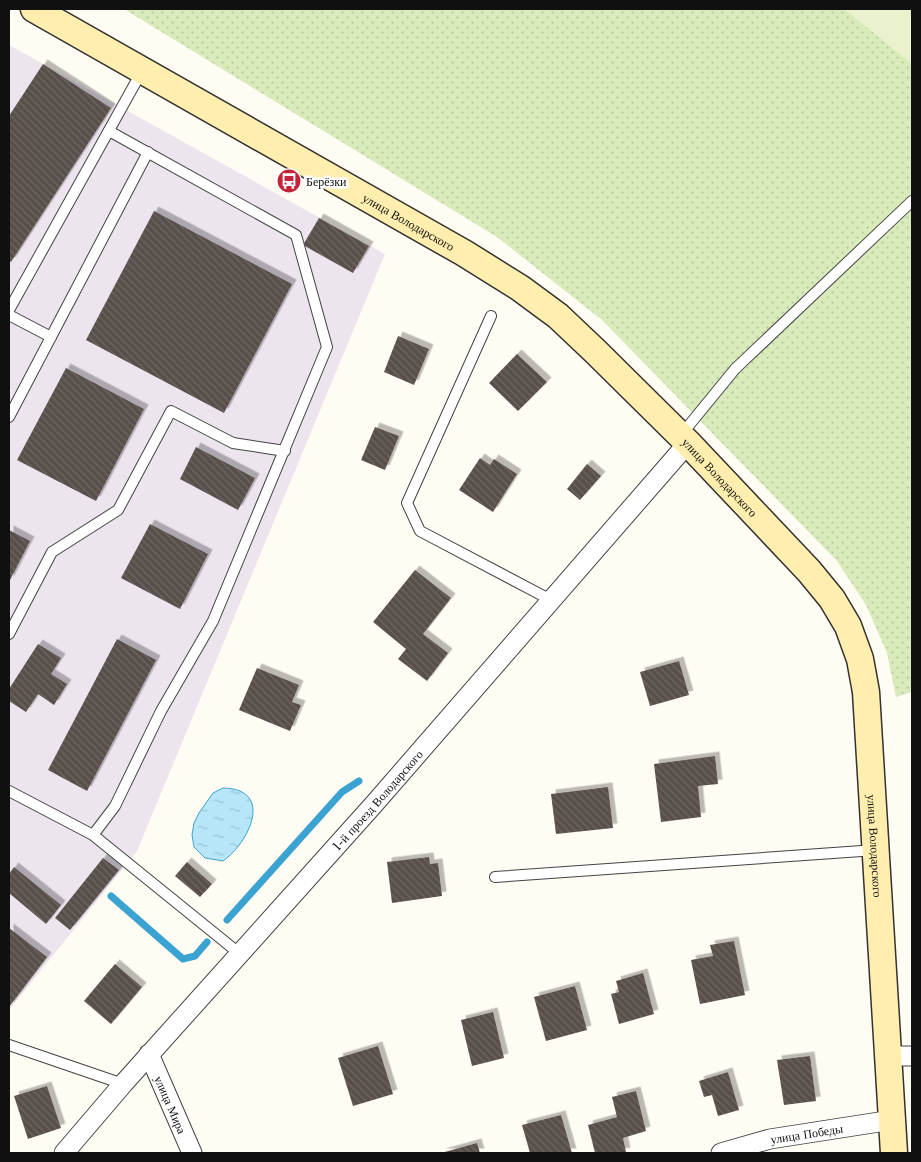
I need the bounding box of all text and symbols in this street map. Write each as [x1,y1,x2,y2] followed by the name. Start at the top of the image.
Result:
[276,168,302,194] bus stop icon: Берёзки
[306,174,347,189] place label: Берёзки
[360,190,457,254] street label: улица Володарского
[679,434,761,520] street label: улица Володарского
[329,747,425,853] street label: 1-й проезд Володарского
[865,794,886,898] street label: улица Володарского
[152,1073,190,1136] street label: улица Мира
[769,1120,844,1146] street label: улица Победы

